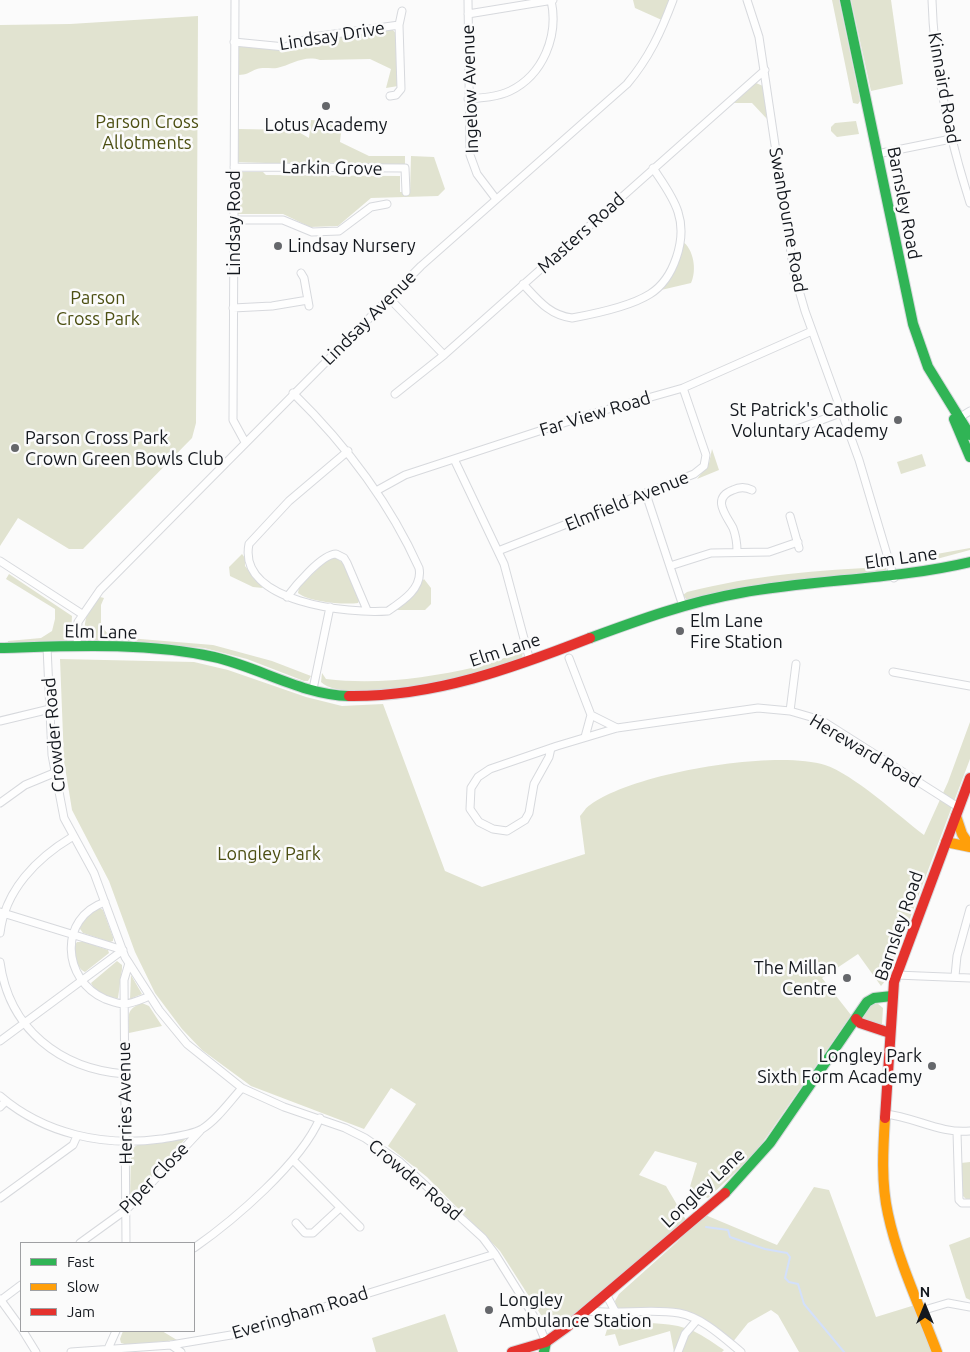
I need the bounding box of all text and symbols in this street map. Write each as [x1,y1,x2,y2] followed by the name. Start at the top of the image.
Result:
[278,17,386,55] street label: Lindsay Drive
[457,24,483,154] street label: Ingelow Avenue
[924,31,964,145] street label: Kinnaird Road
[320,100,332,112] marker: Lotus Academy
[95,111,199,154] park label: Parson Cross Allotments
[265,114,387,136] place label: Lotus Academy
[882,145,926,261] street label: Barnsley Road
[765,146,811,294] street label: Swanbourne Road
[281,156,383,180] street label: Larkin Grove
[223,170,245,276] street label: Lindsay Road
[533,188,629,278] street label: Masters Road
[288,235,416,257] place label: Lindsay Nursery
[272,240,284,252] marker: Lindsay Nursery
[317,266,421,370] street label: Lindsay Avenue
[56,287,140,330] park label: Parson Cross Park
[537,387,653,441] street label: Far View Road
[730,399,888,442] place label: St Patrick's Catholic Voluntary Academy
[892,414,904,426] marker: St Patrick's Catholic Voluntary Academy
[25,427,224,469] place label: Parson Cross Park Crown Green Bowls Club
[9,442,21,454] marker: Parson Cross Park Crown Green Bowls Club
[562,466,692,536] street label: Elmfield Avenue
[863,542,939,574] street label: Elm Lane
[690,610,783,652] place label: Elm Lane Fire Station
[64,621,138,643] street label: Elm Lane
[674,625,686,637] marker: Elm Lane Fire Station
[467,628,543,672] street label: Elm Lane
[38,677,70,793] street label: Crowder Road
[806,709,924,793] street label: Hereward Road
[217,843,321,865] park label: Longley Park
[870,868,928,984] street label: Barnsley Road
[754,957,837,1000] place label: The Millan Centre
[841,972,853,984] marker: The Millan Centre
[113,1041,137,1165] street label: Herries Avenue
[757,1045,922,1088] place label: Longley Park Sixth Form Academy
[926,1060,938,1072] marker: Longley Park Sixth Form Academy
[364,1135,466,1225] street label: Crowder Road
[115,1138,193,1218] street label: Piper Close
[657,1144,749,1232] street label: Longley Lane
[20,1242,195,1332] legend
[67,1253,94,1270] text: Fast
[67,1278,99,1295] text: Slow
[229,1282,371,1344] street label: Everingham Road
[900,1282,950,1332] north arrow
[920,1284,930,1300] text: N
[499,1289,652,1332] place label: Longley Ambulance Station
[67,1303,95,1320] text: Jam
[483,1304,495,1316] marker: Longley Ambulance Station

